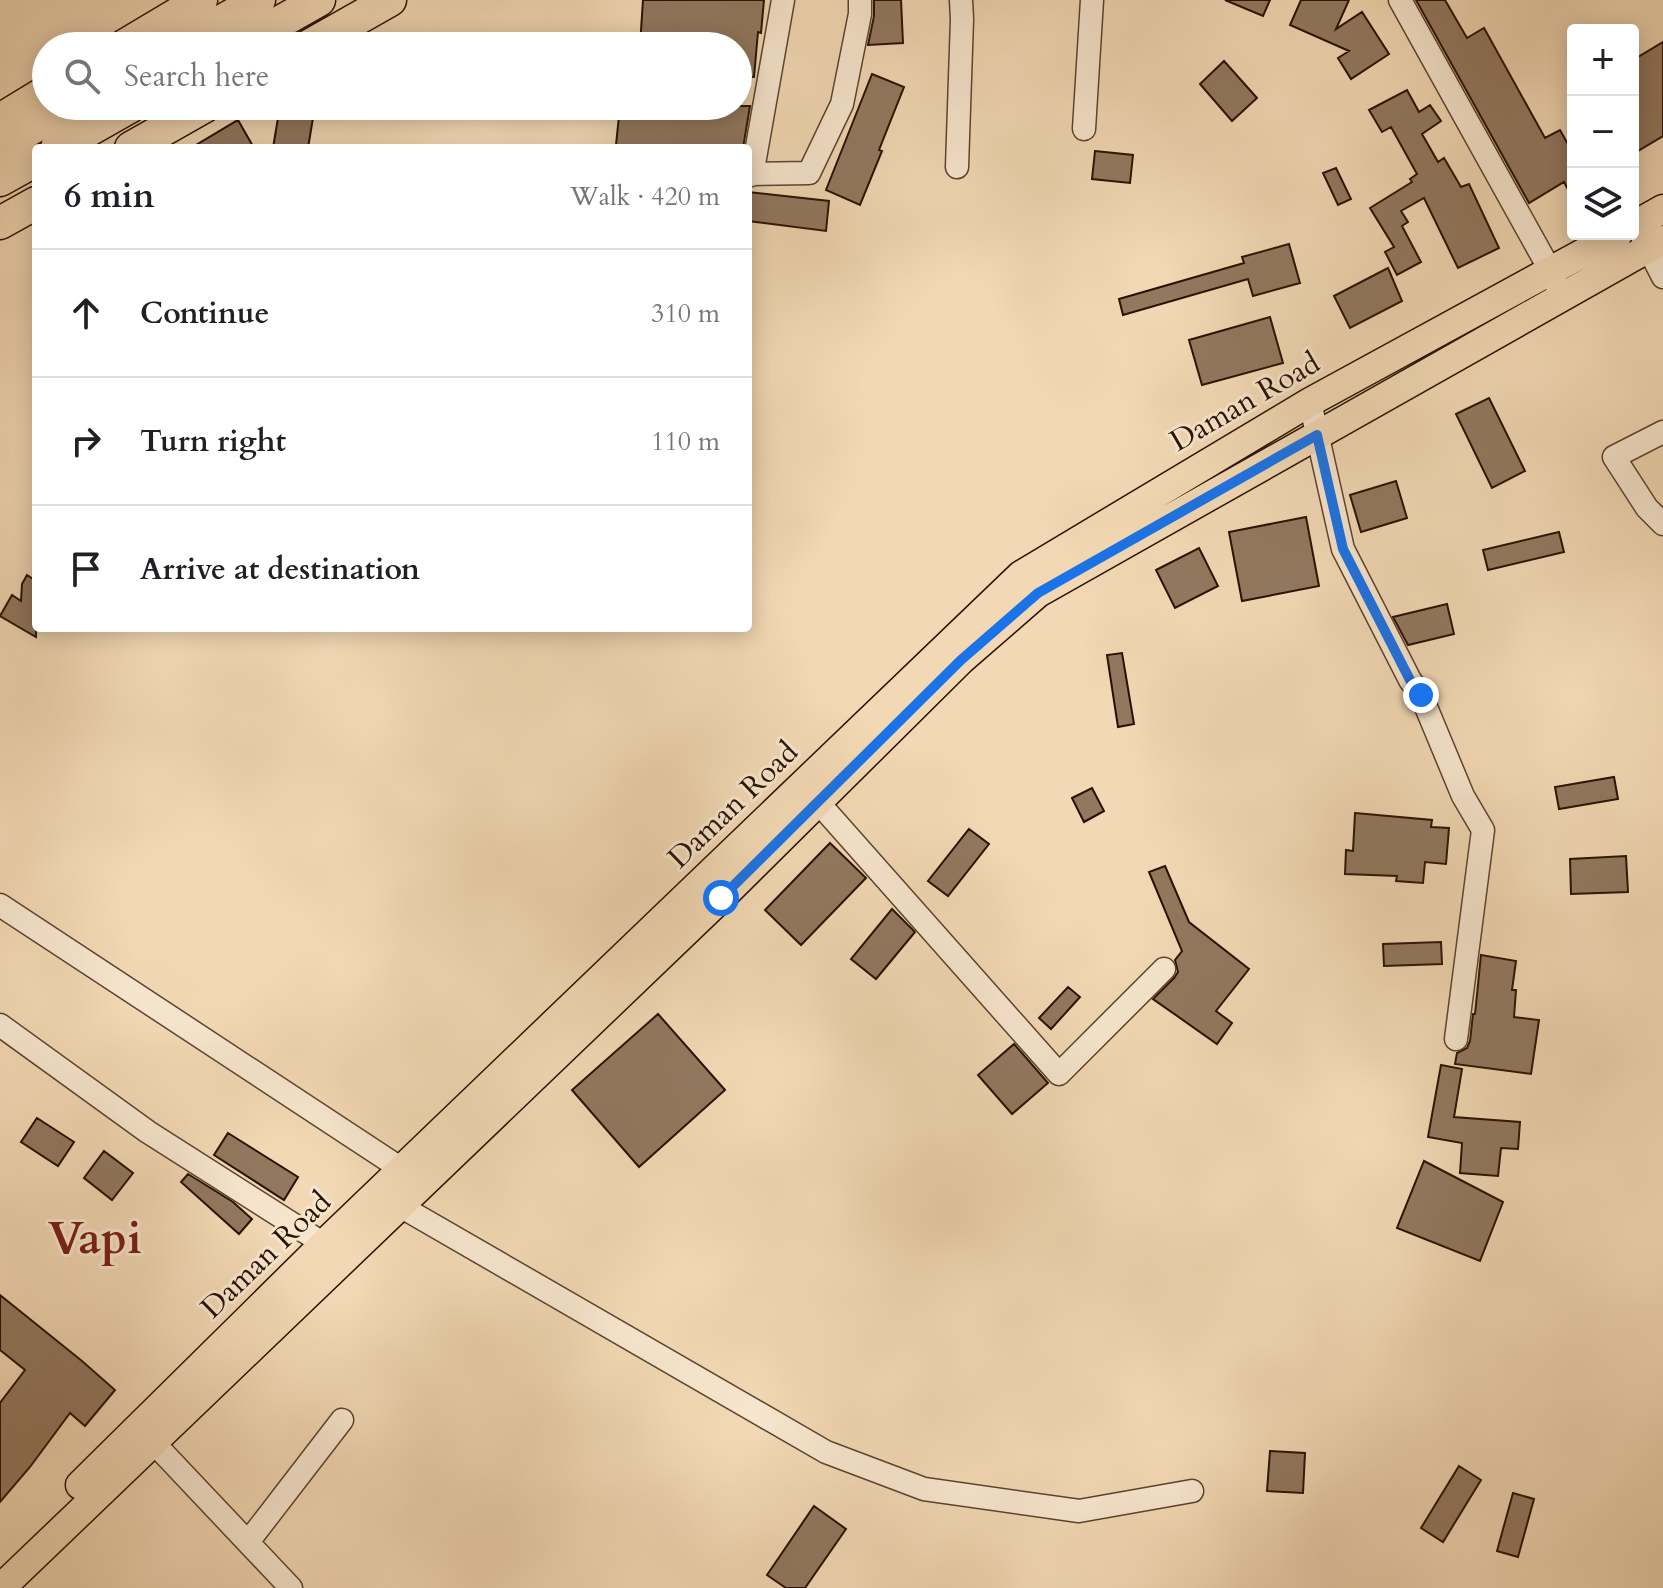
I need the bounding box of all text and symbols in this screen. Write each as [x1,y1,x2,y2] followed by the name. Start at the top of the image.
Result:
[1567,24,1639,240] map controls
[1567,24,1639,96] button: +
[32,32,752,120] search box
[60,54,104,98] icon: search
[124,56,269,97] text: Search here
[1567,96,1639,168] button: −
[1567,168,1639,240] button: layers
[64,173,155,219] text: 6 min
[570,179,720,214] text: Walk · 420 m
[64,291,108,335] icon: ahead
[140,293,269,334] text: Continue
[651,296,720,331] text: 310 m
[1163,343,1327,461] street label: Daman Road
[64,419,108,463] icon: right
[140,421,286,462] text: Turn right
[651,424,720,459] text: 110 m
[64,547,108,591] icon: arrive
[140,549,420,590] text: Arrive at destination
[1403,677,1439,713] route end
[659,732,807,878] street label: Daman Road
[703,880,739,916] route start
[192,1182,340,1328] street label: Daman Road
[48,1207,142,1270] district label: Vapi

